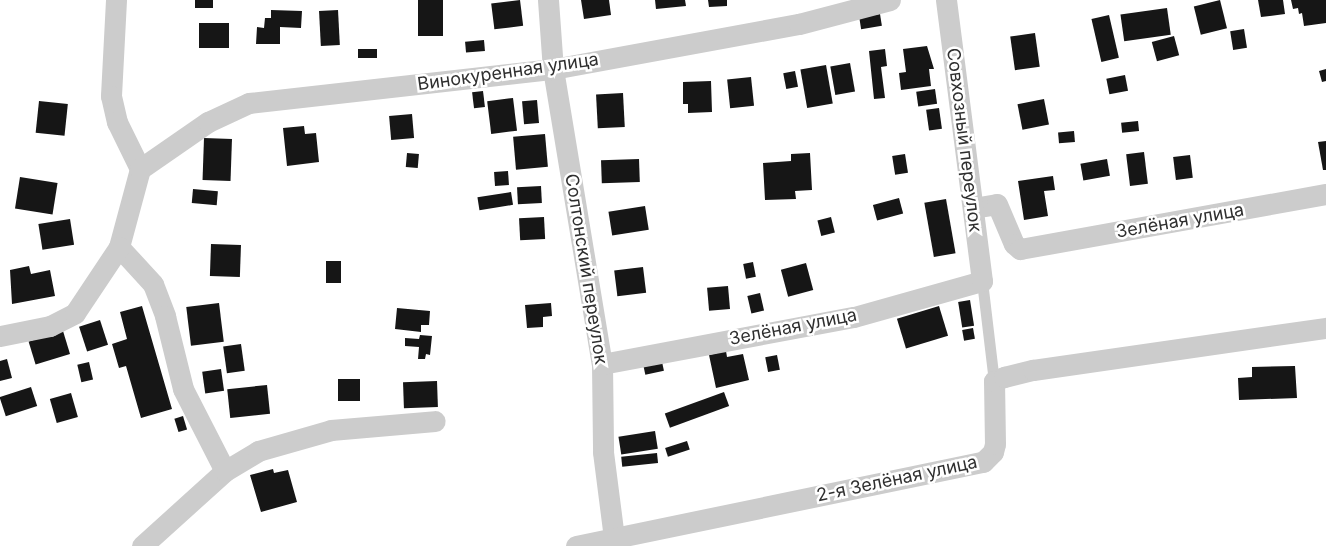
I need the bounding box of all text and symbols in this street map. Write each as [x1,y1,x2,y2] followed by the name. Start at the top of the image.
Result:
[942,47,986,233] street label: Совхозный переулок
[416,49,600,95] street label: Винокуренная улица
[560,172,612,366] street label: Солтонский переулок
[1114,199,1246,243] street label: Зелёная улица
[727,304,859,350] street label: Зелёная улица
[815,451,979,507] street label: 2-я Зелёная улица

